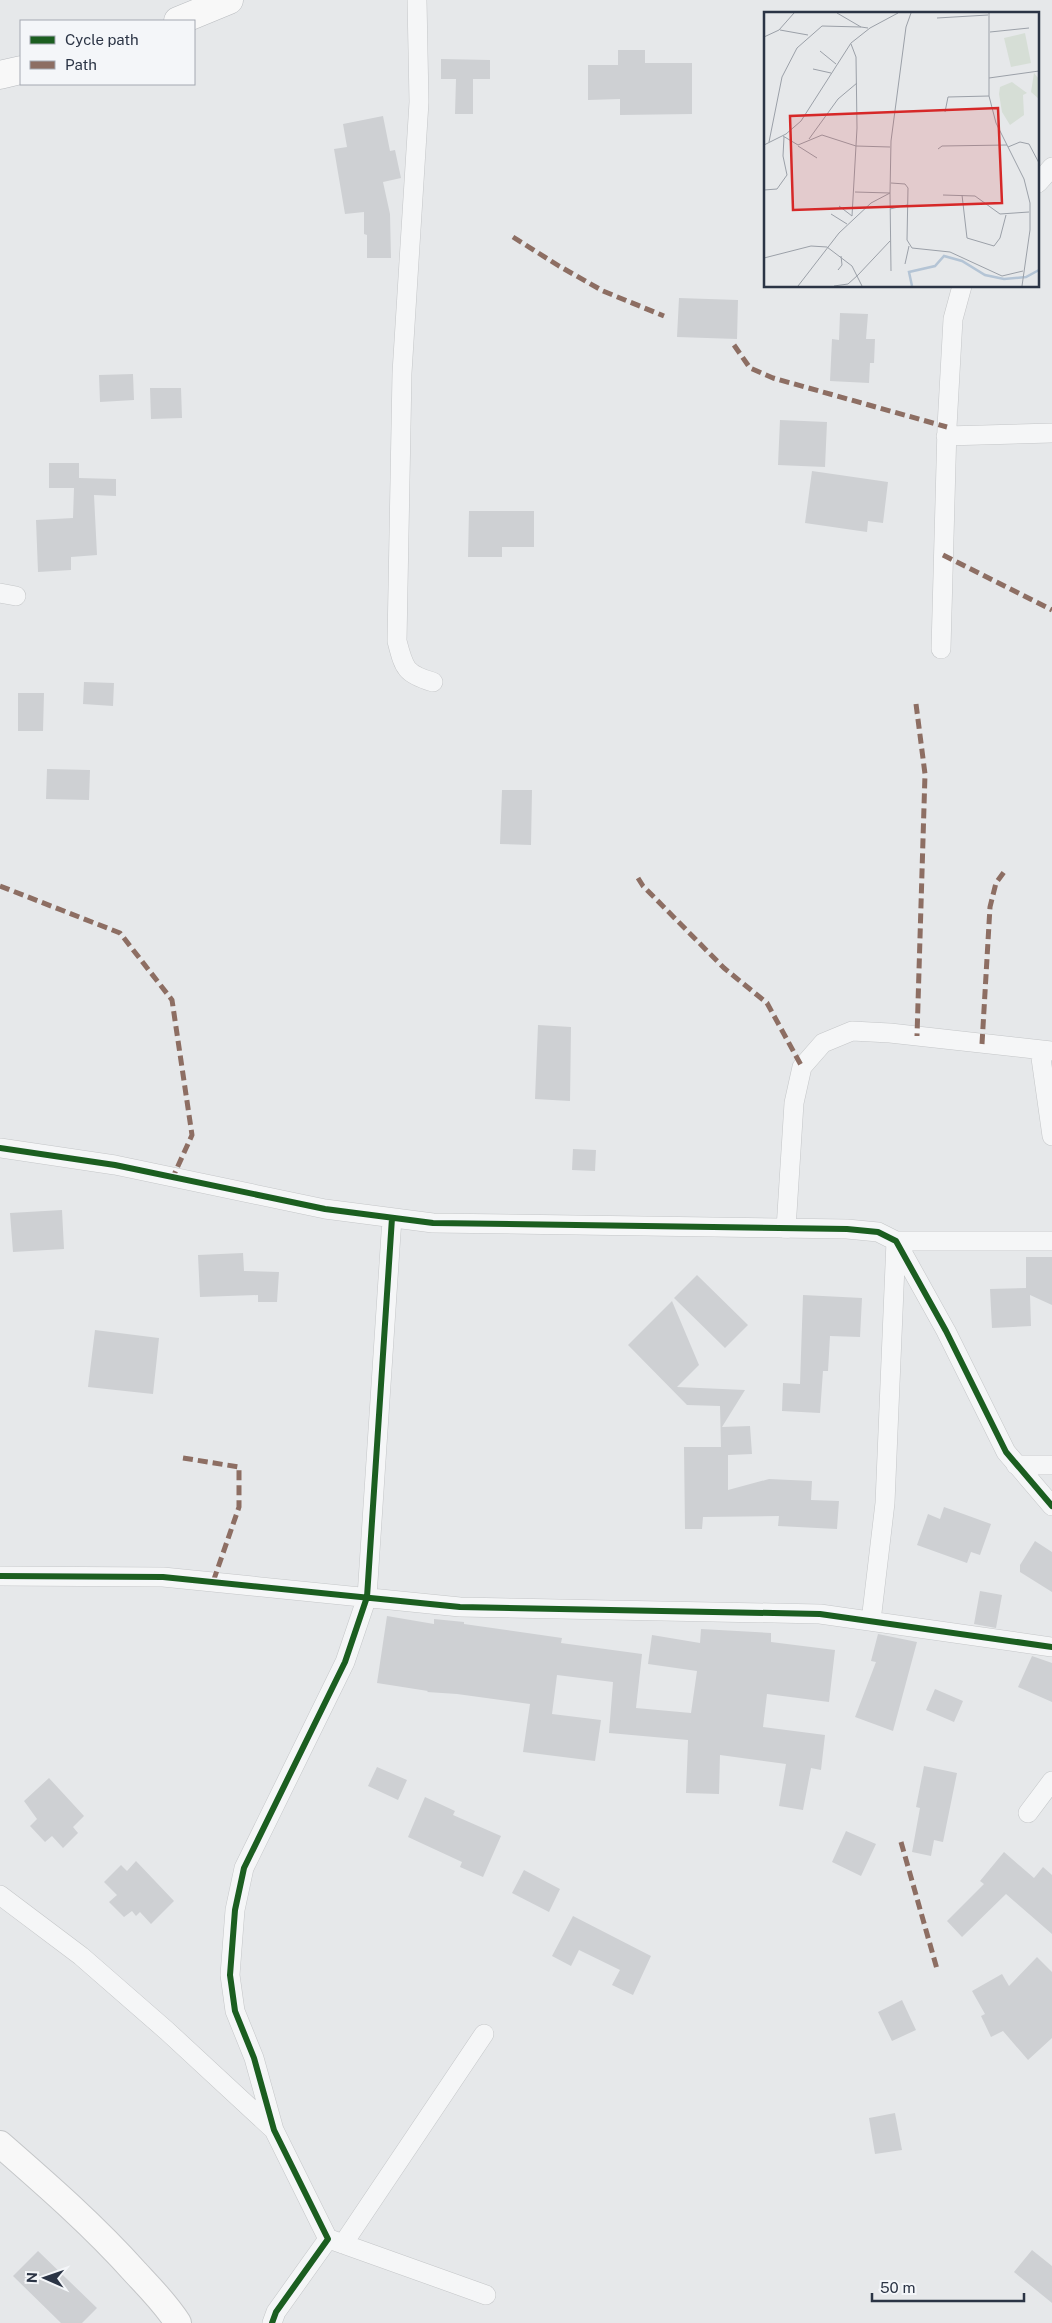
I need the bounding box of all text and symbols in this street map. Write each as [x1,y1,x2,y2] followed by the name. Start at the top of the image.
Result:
[764,12,1040,288] inset map
[20,20,195,85] legend
[65,31,139,48] text: Cycle path
[65,56,97,73] text: Path
[20,2253,70,2303] north arrow
[872,2270,1024,2302] scale bar
[24,2272,40,2283] text: N
[880,2279,915,2296] text: 50 m

